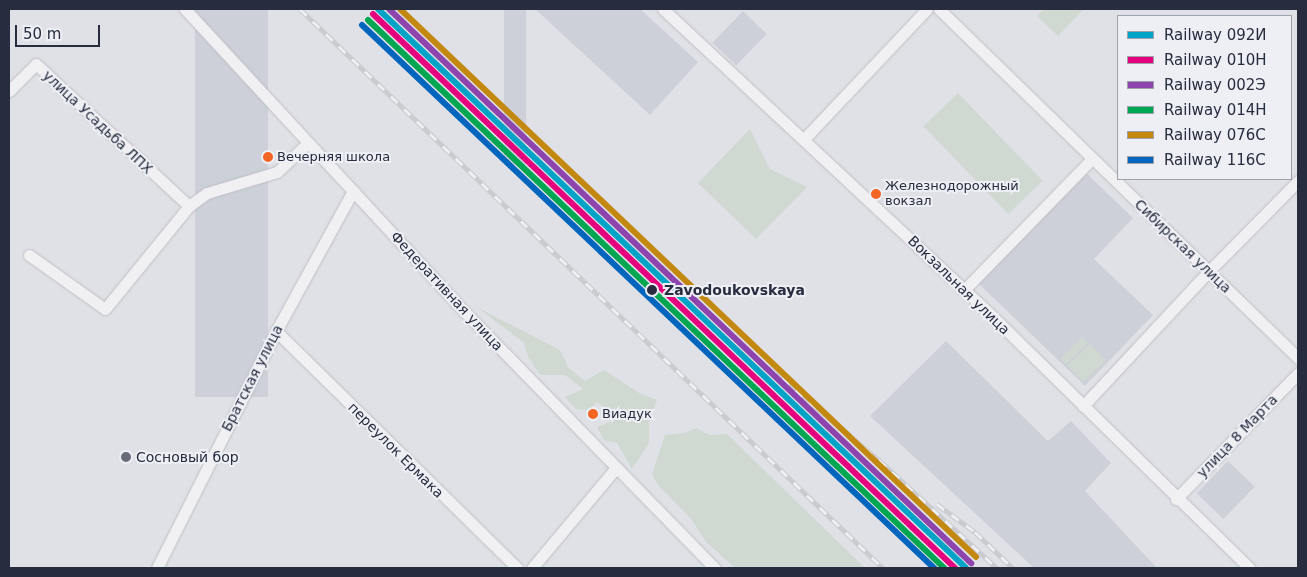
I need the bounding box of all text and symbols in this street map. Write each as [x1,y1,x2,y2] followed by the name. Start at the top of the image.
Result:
[18,15,102,47] scale bar
[1117,15,1292,180] legend
[23,25,61,43] text: 50 m
[1164,26,1267,44] text: Railway 092И
[1164,51,1267,69] text: Railway 010Н
[40,67,156,177] street label: улица Усадьба ЛПХ
[1164,76,1266,94] text: Railway 002Э
[1164,101,1267,119] text: Railway 014Н
[1164,126,1266,144] text: Railway 076С
[277,149,390,165] place label: Вечерняя школа
[1164,151,1266,169] text: Railway 116С
[263,152,273,162] marker: Вечерняя школа
[885,179,1019,210] place label: Железнодорожный вокзал
[871,189,881,199] marker: Железнодорожный вокзал
[1131,196,1235,296] street label: Сибирская улица
[387,228,507,354] street label: Федеративная улица
[905,232,1013,338] street label: Вокзальная улица
[644,282,660,298] marker: Zavodoukovskaya
[664,282,805,298] place label: Zavodoukovskaya
[218,322,286,434] street label: Братская улица
[1193,391,1281,481] street label: улица 8 Марта
[345,399,447,501] street label: переулок Ермака
[602,406,652,422] place label: Виадук
[588,409,598,419] marker: Виадук
[136,449,239,465] place label: Сосновый бор
[120,451,132,463] marker: Сосновый бор

